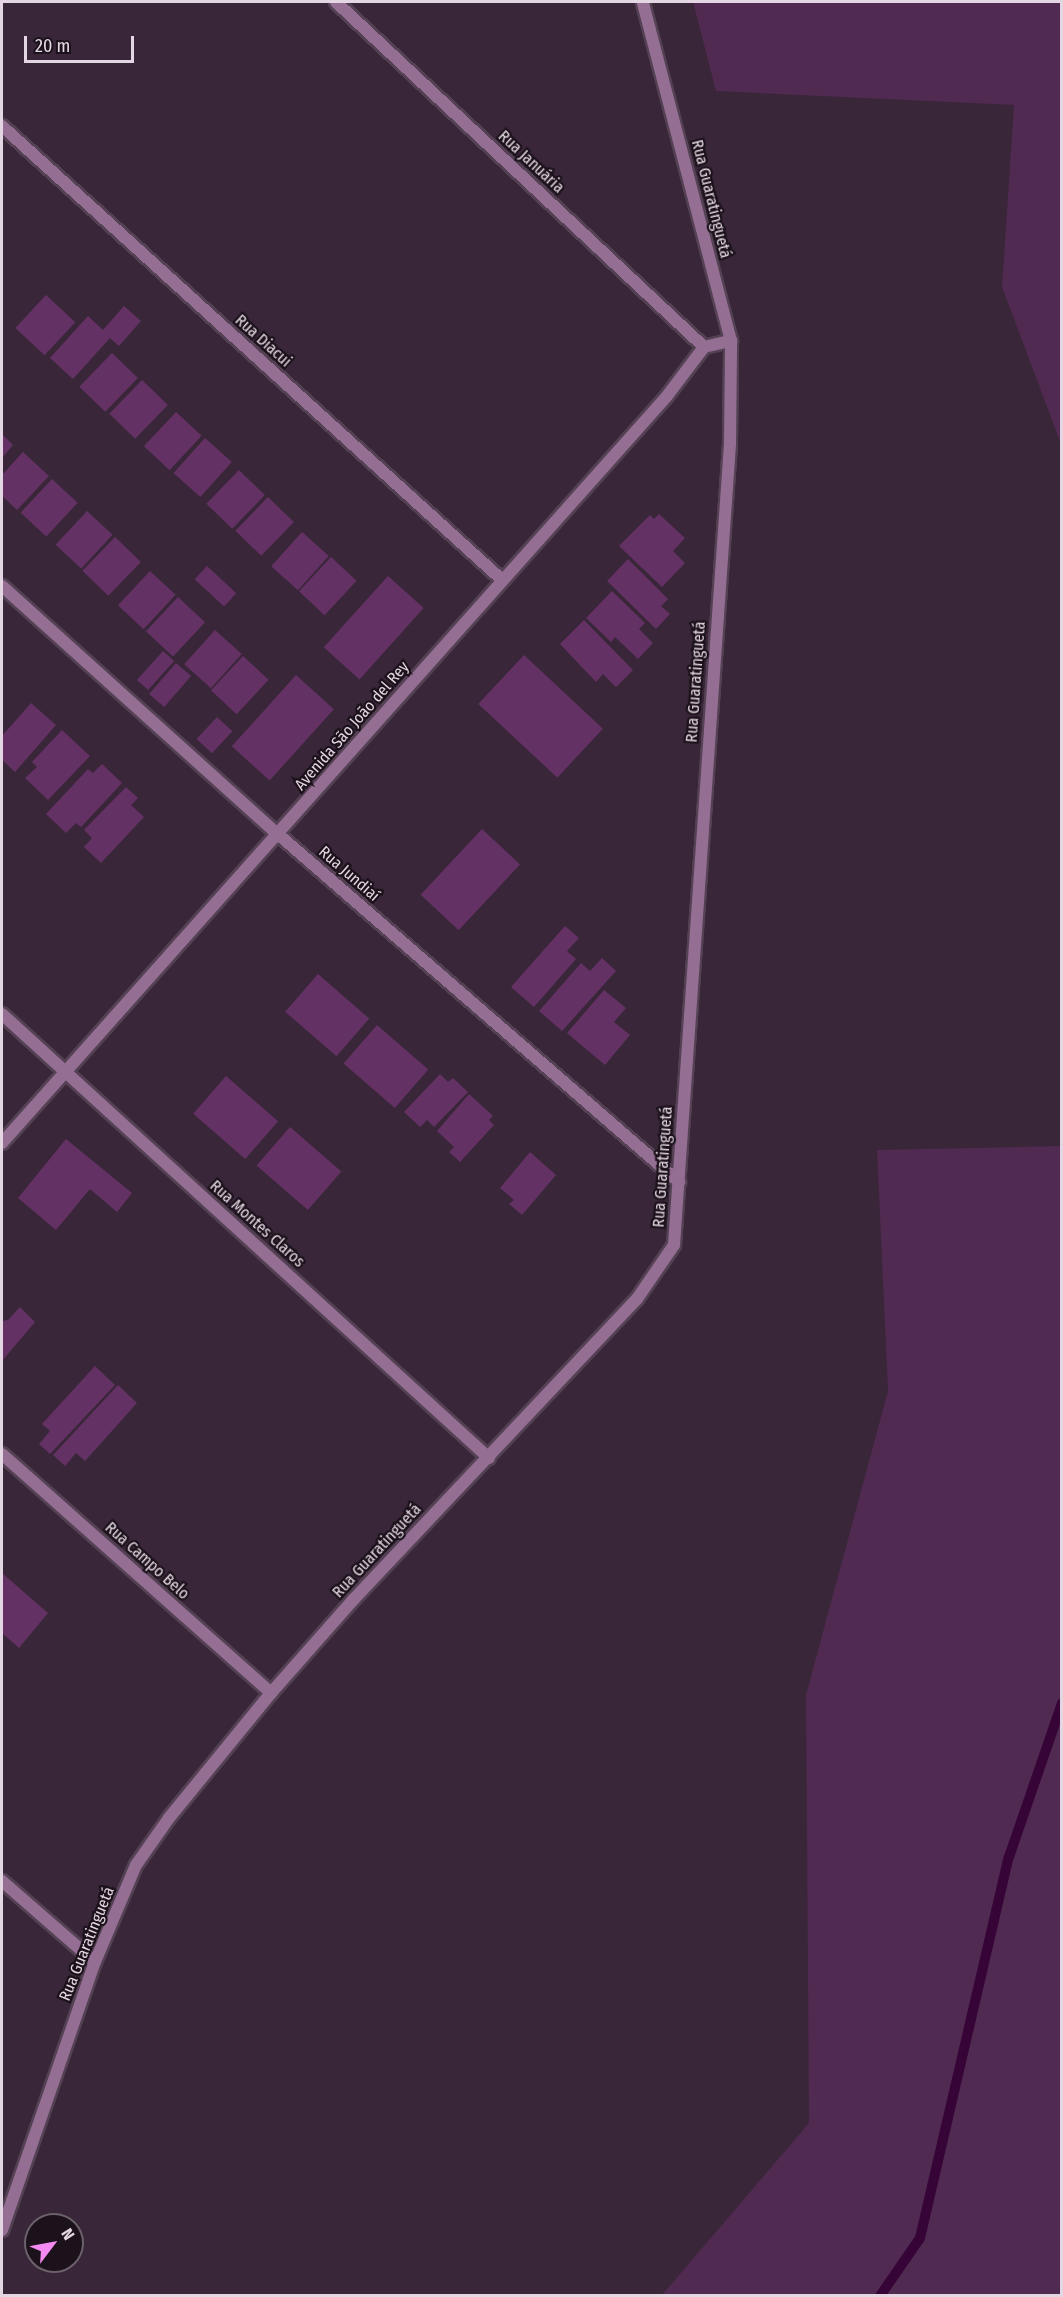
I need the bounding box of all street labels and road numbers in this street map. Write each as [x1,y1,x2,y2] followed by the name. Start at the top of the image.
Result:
[494,127,568,197] street label: Rua Januária
[687,138,735,260] street label: Rua Guaratinguetá
[231,311,295,371] street label: Rua Diacui
[682,621,710,743] street label: Rua Guaratinguetá
[291,658,413,794] street label: Avenida São João del Rey
[315,842,383,906] street label: Rua Jundiaí
[649,1106,677,1228] street label: Rua Guaratinguetá
[206,1176,308,1272] street label: Rua Montes Claros
[329,1500,425,1602] street label: Rua Guaratinguetá
[101,1518,193,1604] street label: Rua Campo Belo
[55,1884,119,2004] street label: Rua Guaratinguetá

